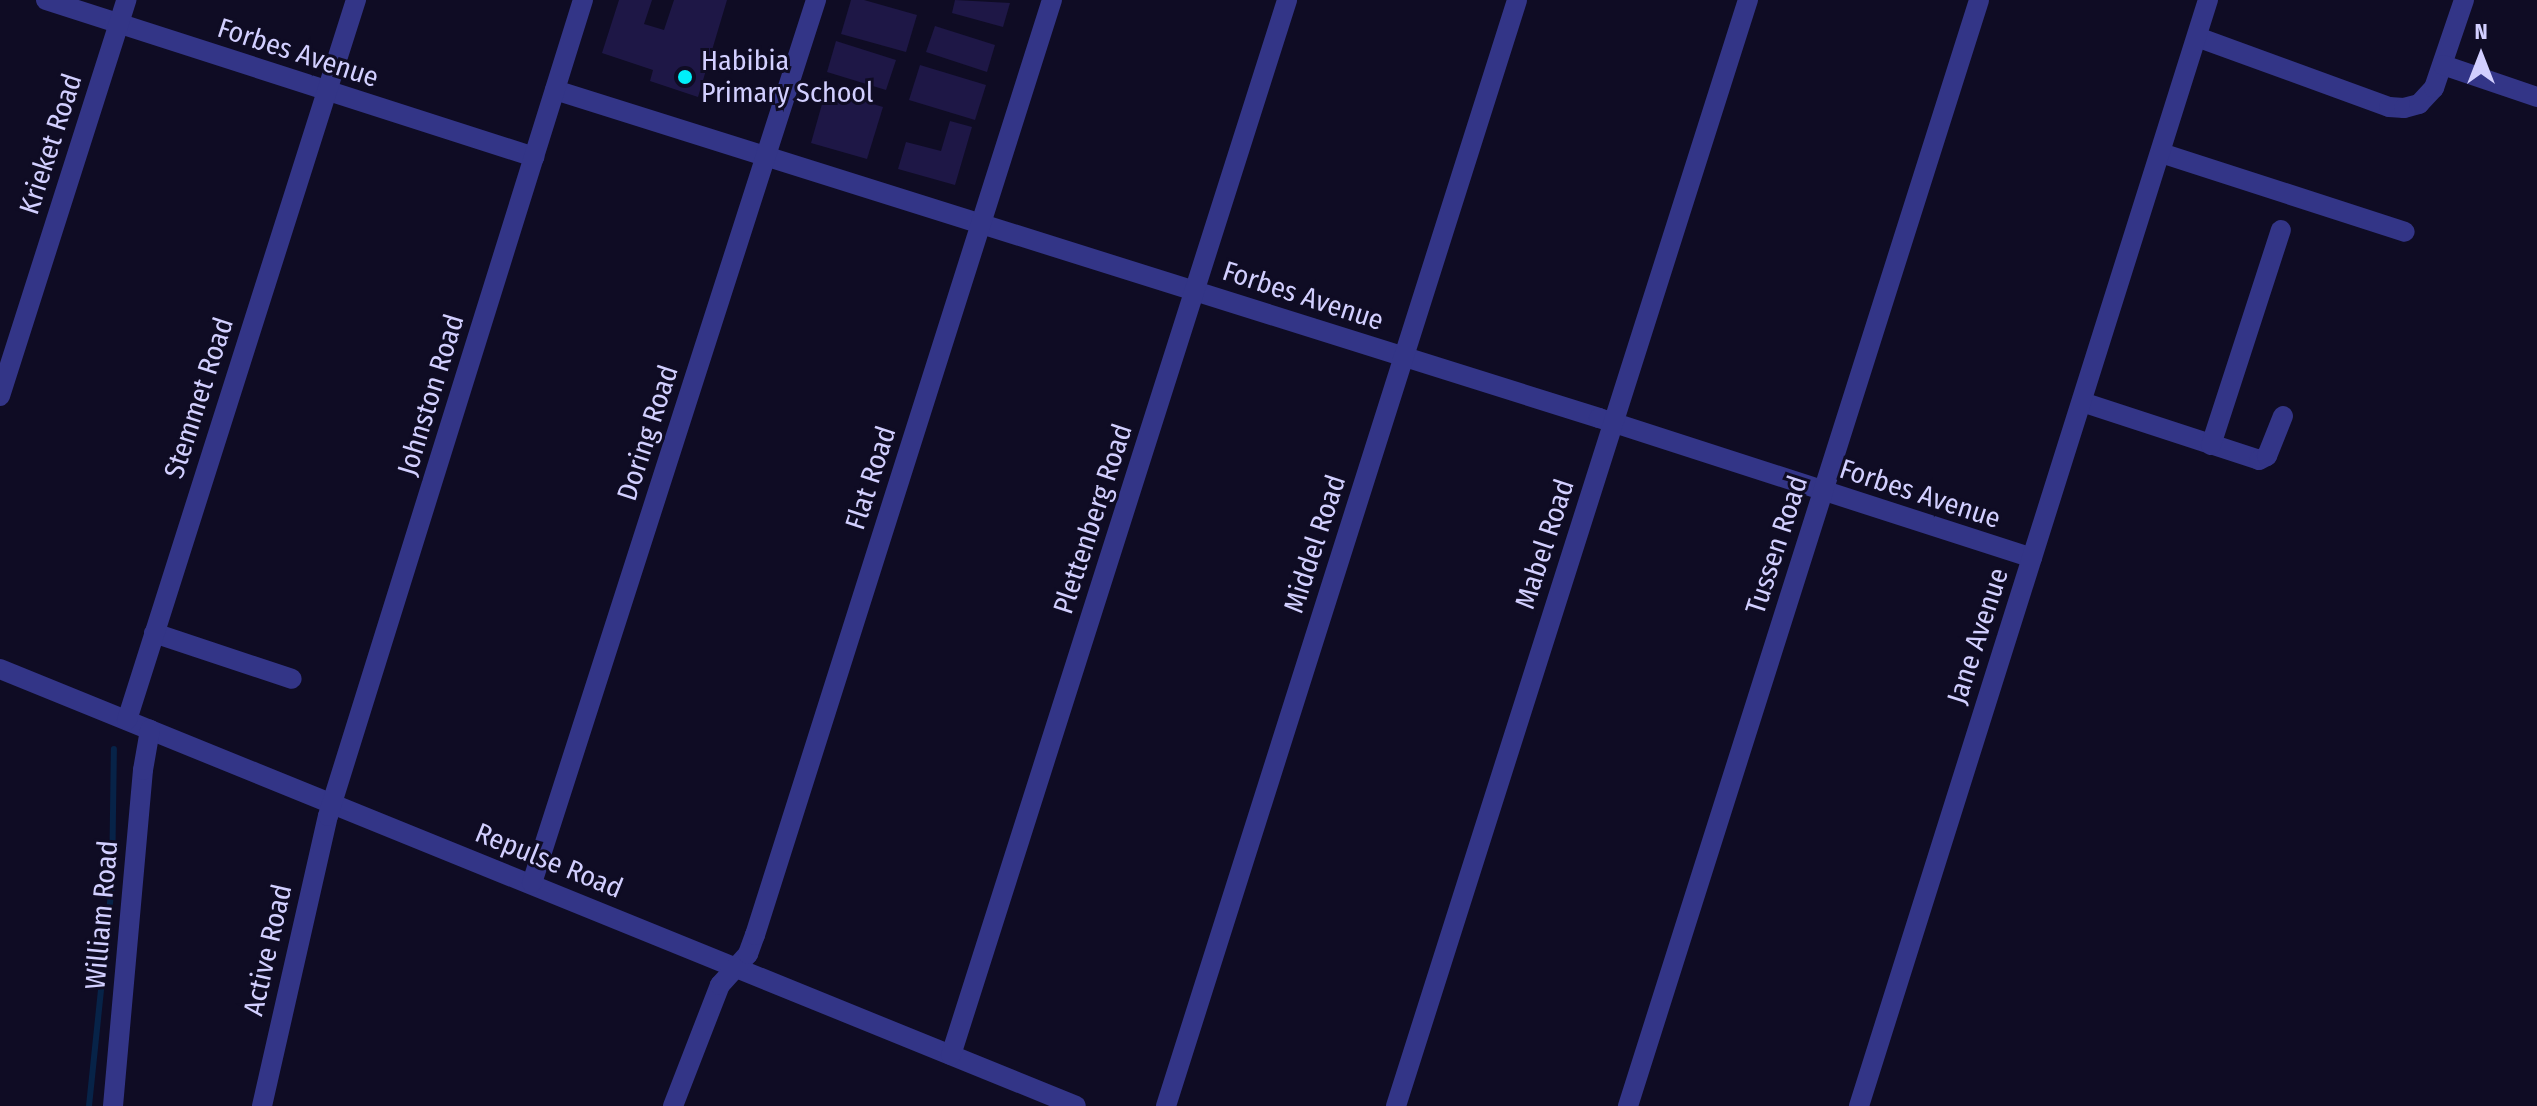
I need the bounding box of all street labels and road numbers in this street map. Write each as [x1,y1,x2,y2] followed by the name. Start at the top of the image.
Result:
[213,11,383,95] street label: Forbes Avenue
[12,69,90,219] street label: Krieket Road
[1218,254,1388,338] street label: Forbes Avenue
[391,310,471,480] street label: Johnston Road
[157,313,241,483] street label: Stemmet Road
[610,361,686,505] street label: Doring Road
[1046,420,1140,618] street label: Plettenberg Road
[839,422,903,534] street label: Flat Road
[1835,452,2005,536] street label: Forbes Avenue
[1277,471,1353,617] street label: Middel Road
[1739,472,1815,618] street label: Tussen Road
[1508,475,1582,613] street label: Mabel Road
[1940,564,2016,708] street label: Jane Avenue
[470,816,628,906] street label: Repulse Road
[79,839,125,991] street label: William Road
[237,881,299,1019] street label: Active Road

